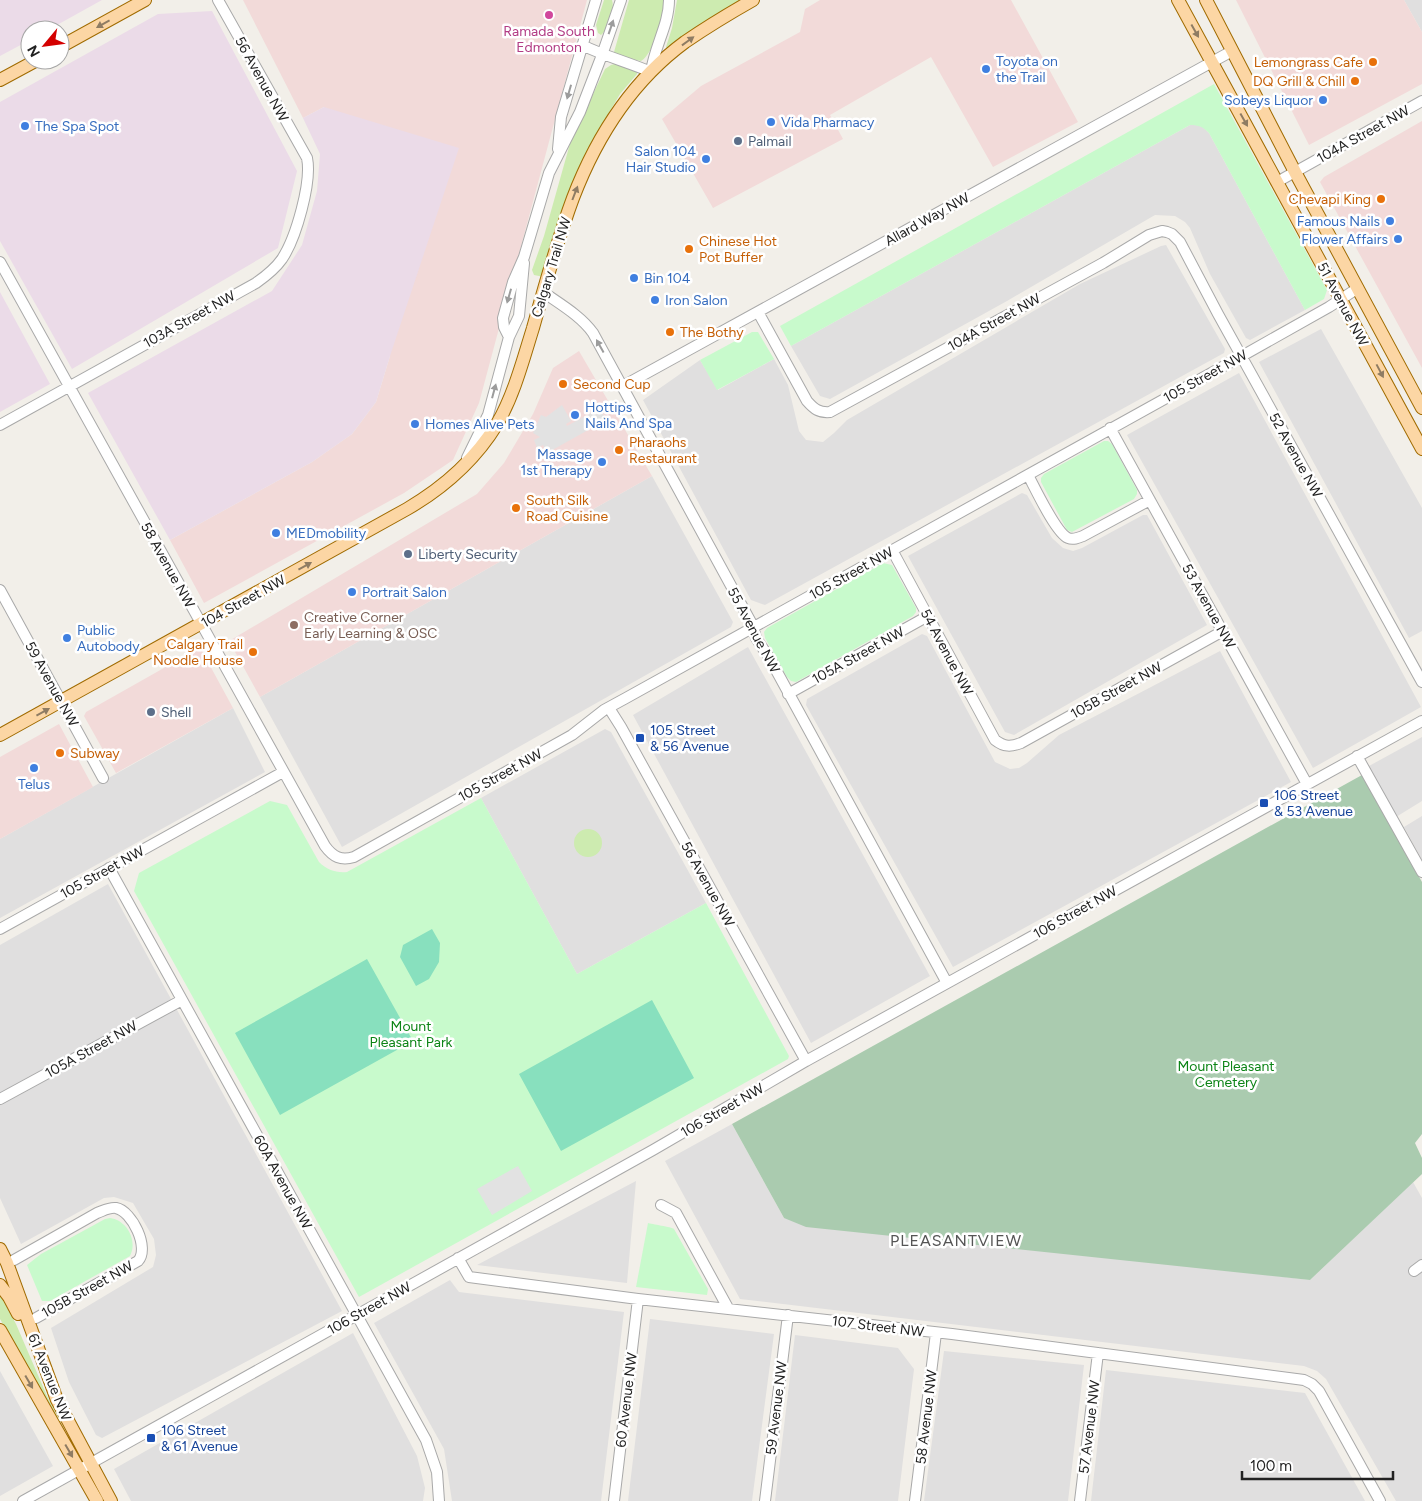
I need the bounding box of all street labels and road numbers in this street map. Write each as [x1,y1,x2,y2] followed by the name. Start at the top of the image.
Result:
[231,34,292,125] street label: 56 Avenue NW
[1314,102,1413,167] street label: 104A Street NW
[882,189,973,250] street label: Allard Way NW
[528,214,575,319] street label: Calgary Trail NW
[1313,259,1372,349] street label: 51 Avenue NW
[140,287,239,352] street label: 103A Street NW
[945,290,1044,355] street label: 104A Street NW
[1160,346,1251,406] street label: 105 Street NW
[1265,410,1326,501] street label: 52 Avenue NW
[137,519,198,611] street label: 58 Avenue NW
[806,543,897,603] street label: 105 Street NW
[1178,561,1239,652] street label: 53 Avenue NW
[198,571,289,632] street label: 104 Street NW
[724,584,784,676] street label: 55 Avenue NW
[917,606,977,699] street label: 54 Avenue NW
[809,623,908,688] street label: 105A Street NW
[21,639,82,730] street label: 59 Avenue NW
[1068,658,1165,723] street label: 105B Street NW
[455,745,546,805] street label: 105 Street NW
[677,839,738,930] street label: 56 Avenue NW
[57,842,148,902] street label: 105 Street NW
[1030,882,1121,942] street label: 106 Street NW
[42,1017,141,1082] street label: 105A Street NW
[678,1080,767,1141] street label: 106 Street NW
[250,1132,316,1233] street label: 60A Avenue NW
[39,1257,136,1322] street label: 105B Street NW
[324,1278,415,1338] street label: 106 Street NW
[831,1312,926,1341] street label: 107 Street NW
[24,1331,75,1424] street label: 61 Avenue NW
[612,1351,641,1448] street label: 60 Avenue NW
[762,1360,791,1456] street label: 59 Avenue NW
[912,1368,941,1465] street label: 58 Avenue NW
[1075,1379,1104,1475] street label: 57 Avenue NW

